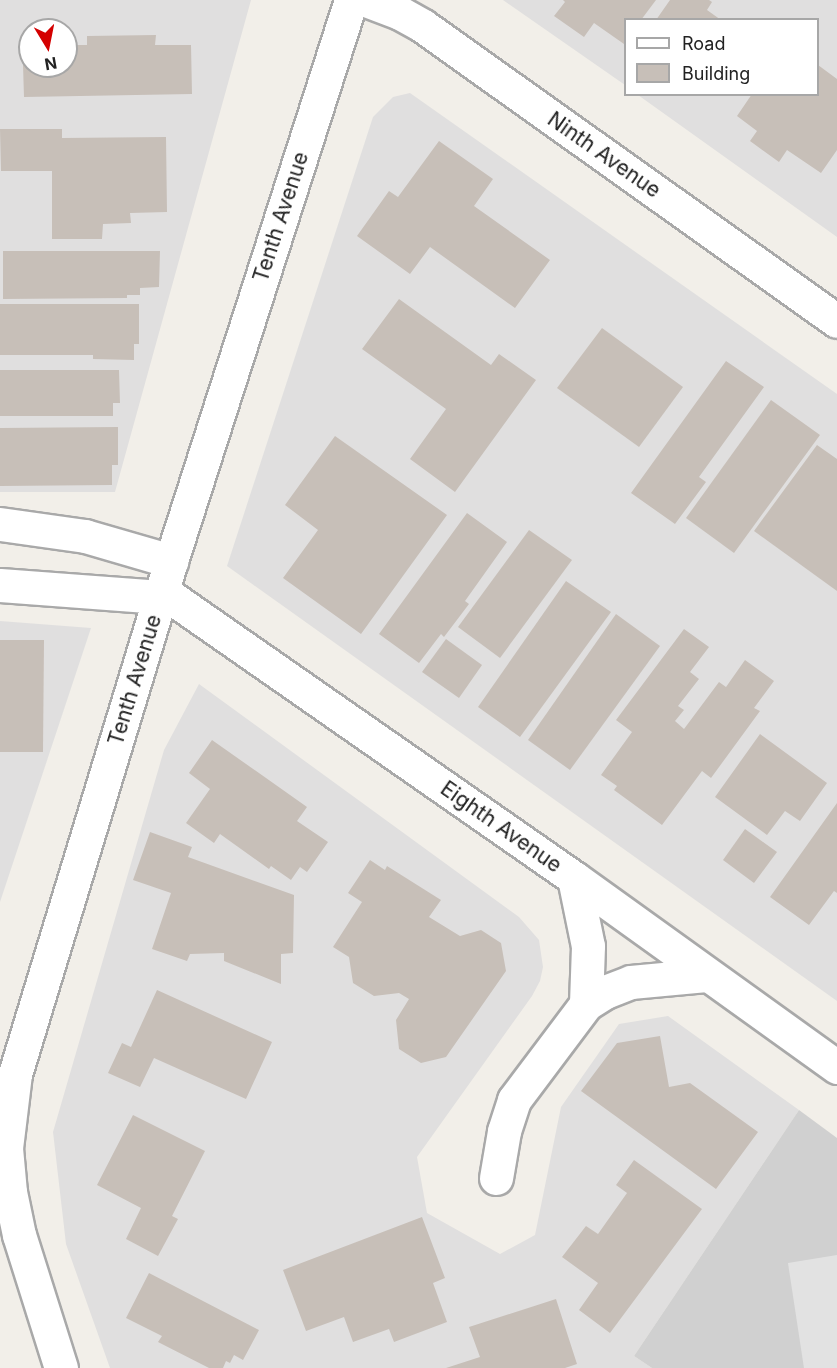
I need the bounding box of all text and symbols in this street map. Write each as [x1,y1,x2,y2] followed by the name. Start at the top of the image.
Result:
[18,18,78,78] north arrow
[624,18,819,96] legend
[682,33,725,54] text: Road
[43,53,59,75] text: N
[682,63,750,84] text: Building
[543,107,665,203] street label: Ninth Avenue
[248,149,314,285] street label: Tenth Avenue
[103,612,167,748] street label: Tenth Avenue
[436,776,566,878] street label: Eighth Avenue

